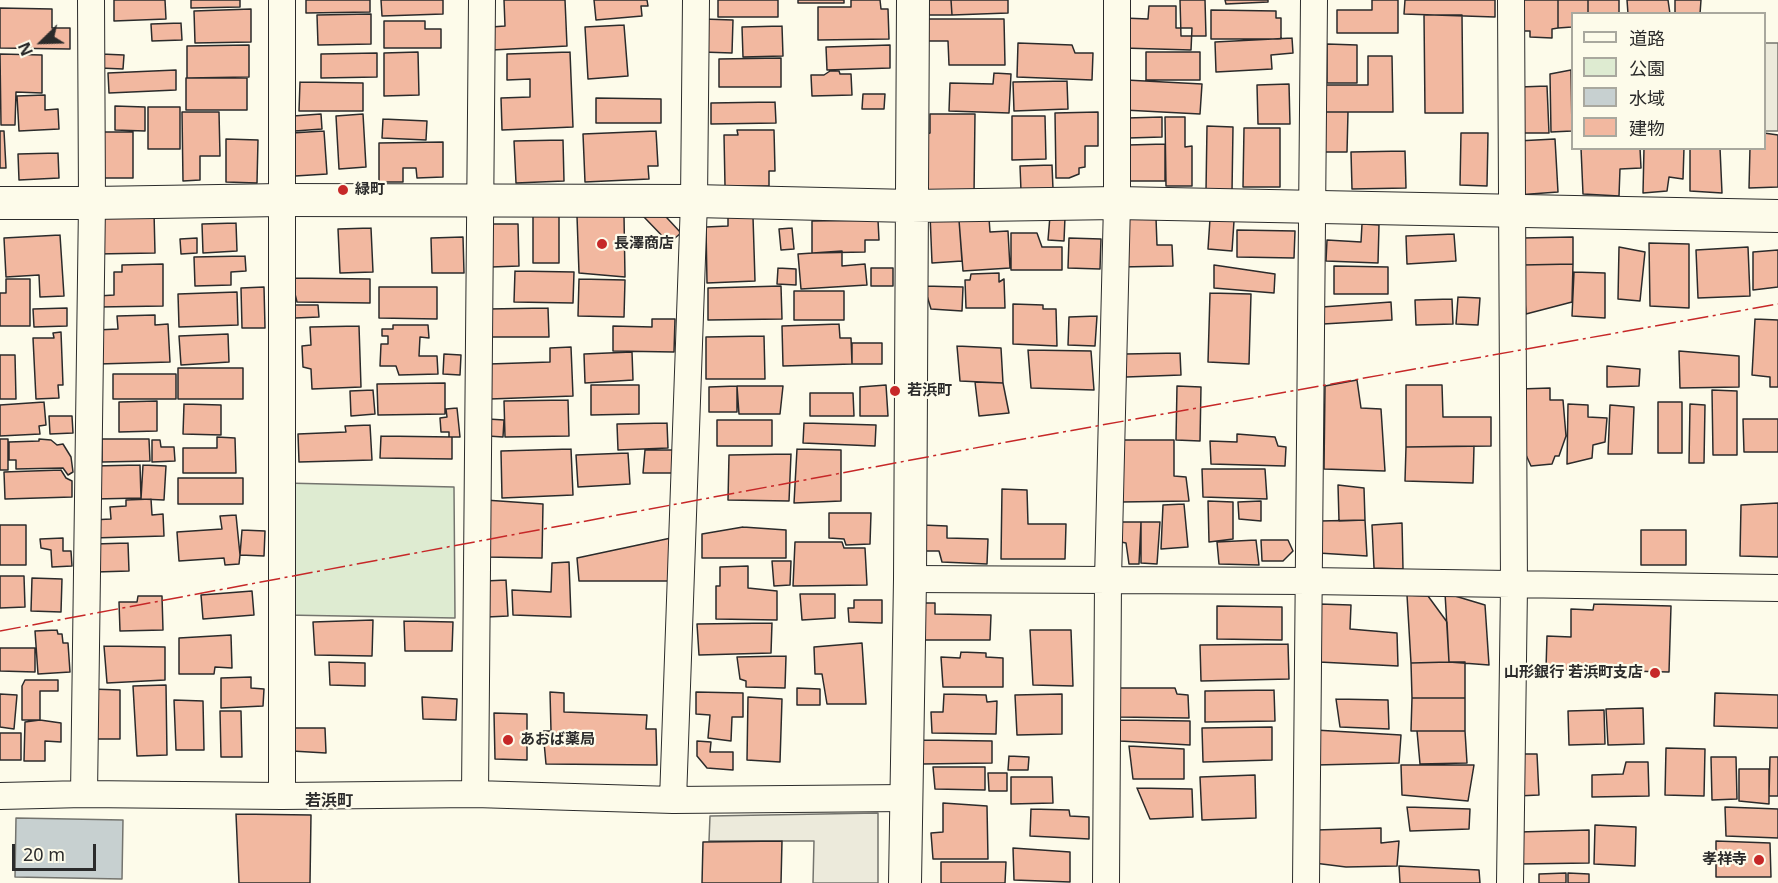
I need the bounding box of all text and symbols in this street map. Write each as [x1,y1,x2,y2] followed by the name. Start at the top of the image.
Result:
[12,12,72,72] north arrow
[1571,12,1766,150] legend
[1629,26,1665,50] text: 道路
[13,39,38,59] text: N
[1629,56,1665,80] text: 公園
[1629,86,1665,110] text: 水域
[1629,116,1665,140] text: 建物
[355,181,385,199] place label: 緑町
[336,183,350,197] marker: 緑町
[614,235,674,253] place label: 長澤商店
[595,237,609,251] marker: 長澤商店
[907,382,952,400] place label: 若浜町
[888,384,902,398] marker: 若浜町
[1504,664,1643,682] place label: 山形銀行 若浜町支店
[1648,666,1662,680] marker: 山形銀行 若浜町支店
[520,731,595,749] place label: あおば薬局
[501,733,515,747] marker: あおば薬局
[305,791,353,811] district label: 若浜町
[15,832,99,870] scale bar
[23,842,65,866] text: 20 m
[1702,851,1747,869] place label: 孝祥寺
[1752,853,1766,867] marker: 孝祥寺

